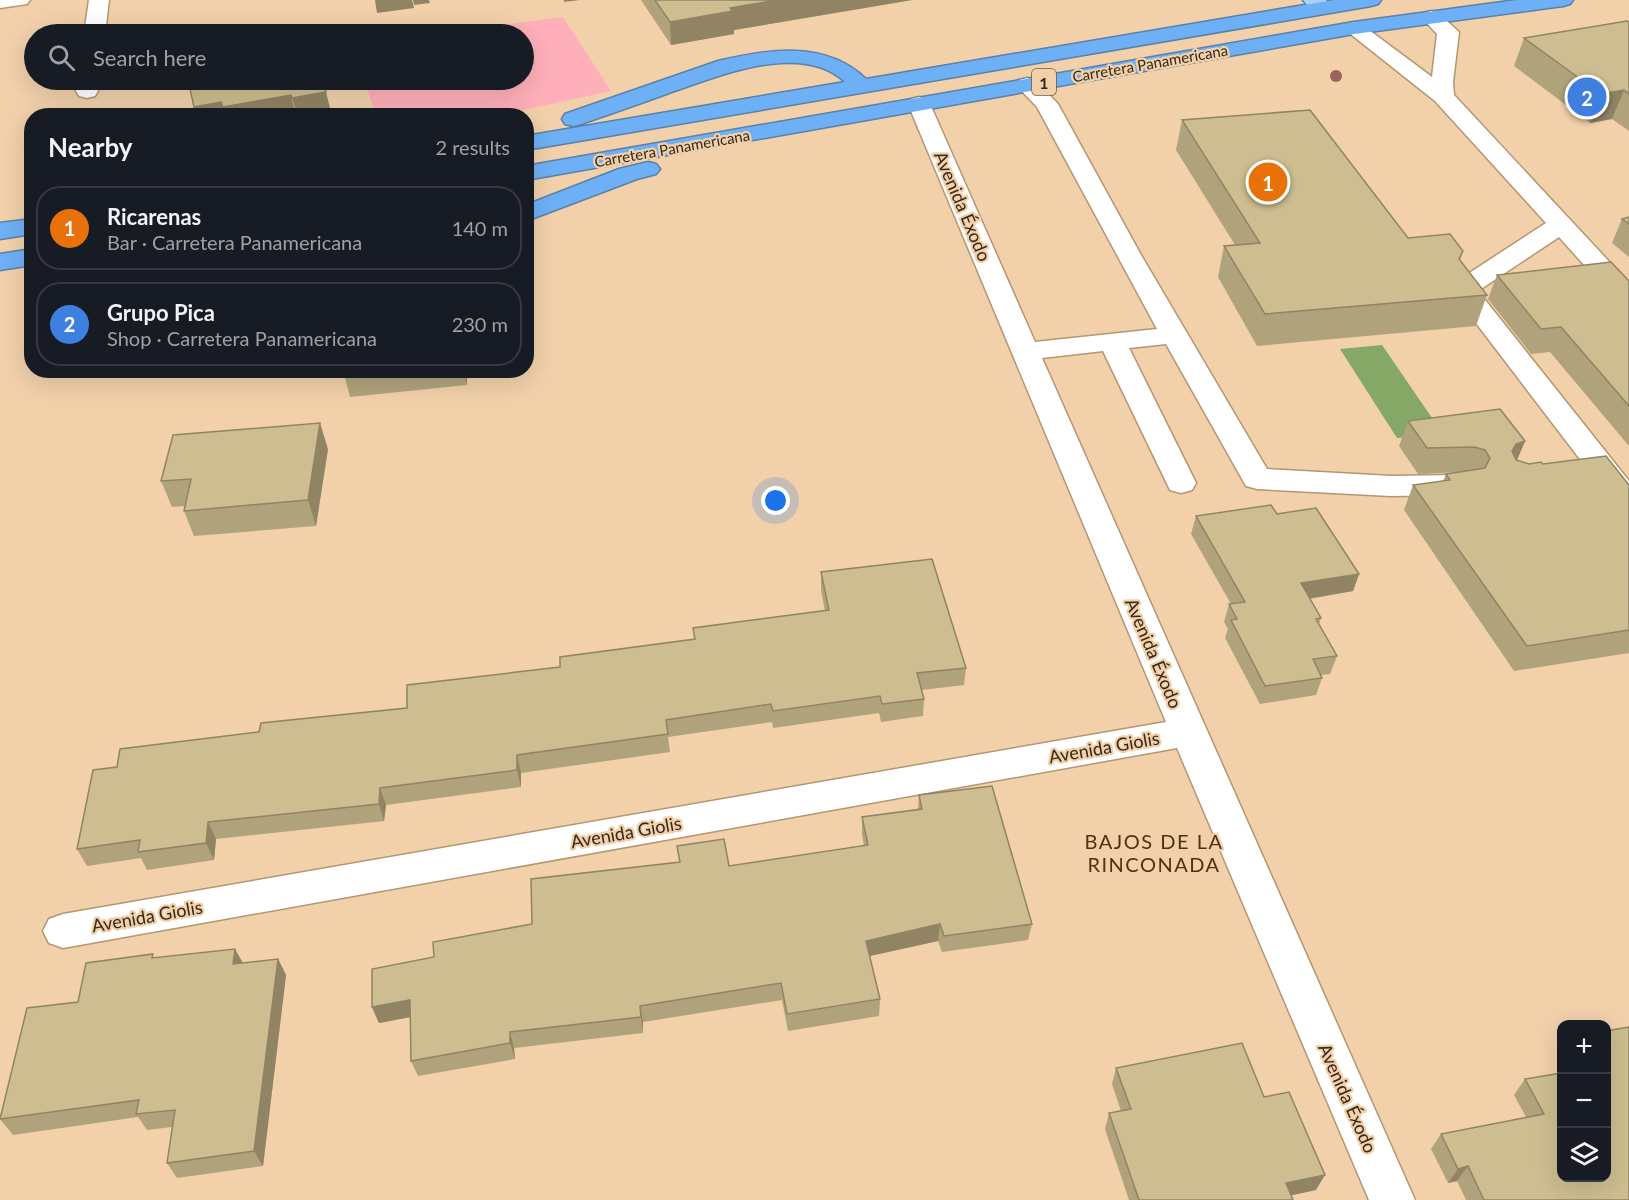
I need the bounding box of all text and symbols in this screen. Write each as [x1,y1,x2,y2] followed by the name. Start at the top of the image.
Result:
[24,24,534,90] search box
[1071,40,1229,86] street label: Carretera Panamericana
[45,41,78,74] icon: search
[93,44,206,71] text: Search here
[1032,69,1056,95] road number: 1
[1568,74,1606,120] pin: 2
[593,125,751,171] street label: Carretera Panamericana
[48,131,133,163] text: Nearby
[435,135,510,159] text: 2 results
[930,148,996,264] street label: Avenida Éxodo
[1248,160,1288,204] pin: 1
[107,203,201,230] text: Ricarenas
[64,216,75,240] text: 1
[452,216,508,240] text: 140 m
[107,230,362,254] text: Bar · Carretera Panamericana
[107,299,215,326] text: Grupo Pica
[64,312,75,336] text: 2
[452,312,508,336] text: 230 m
[107,326,377,350] text: Shop · Carretera Panamericana
[761,486,790,515] your location
[1121,595,1187,711] street label: Avenida Éxodo
[1047,726,1161,768] street label: Avenida Giolis
[569,811,683,853] street label: Avenida Giolis
[1085,829,1223,876] district label: BAJOS DE LA RINCONADA
[90,895,204,937] street label: Avenida Giolis
[1557,1020,1611,1182] map controls
[1557,1020,1611,1074] button: +
[1314,1040,1382,1156] street label: Avenida Éxodo
[1557,1074,1611,1128] button: −
[1557,1128,1611,1182] button: layers

